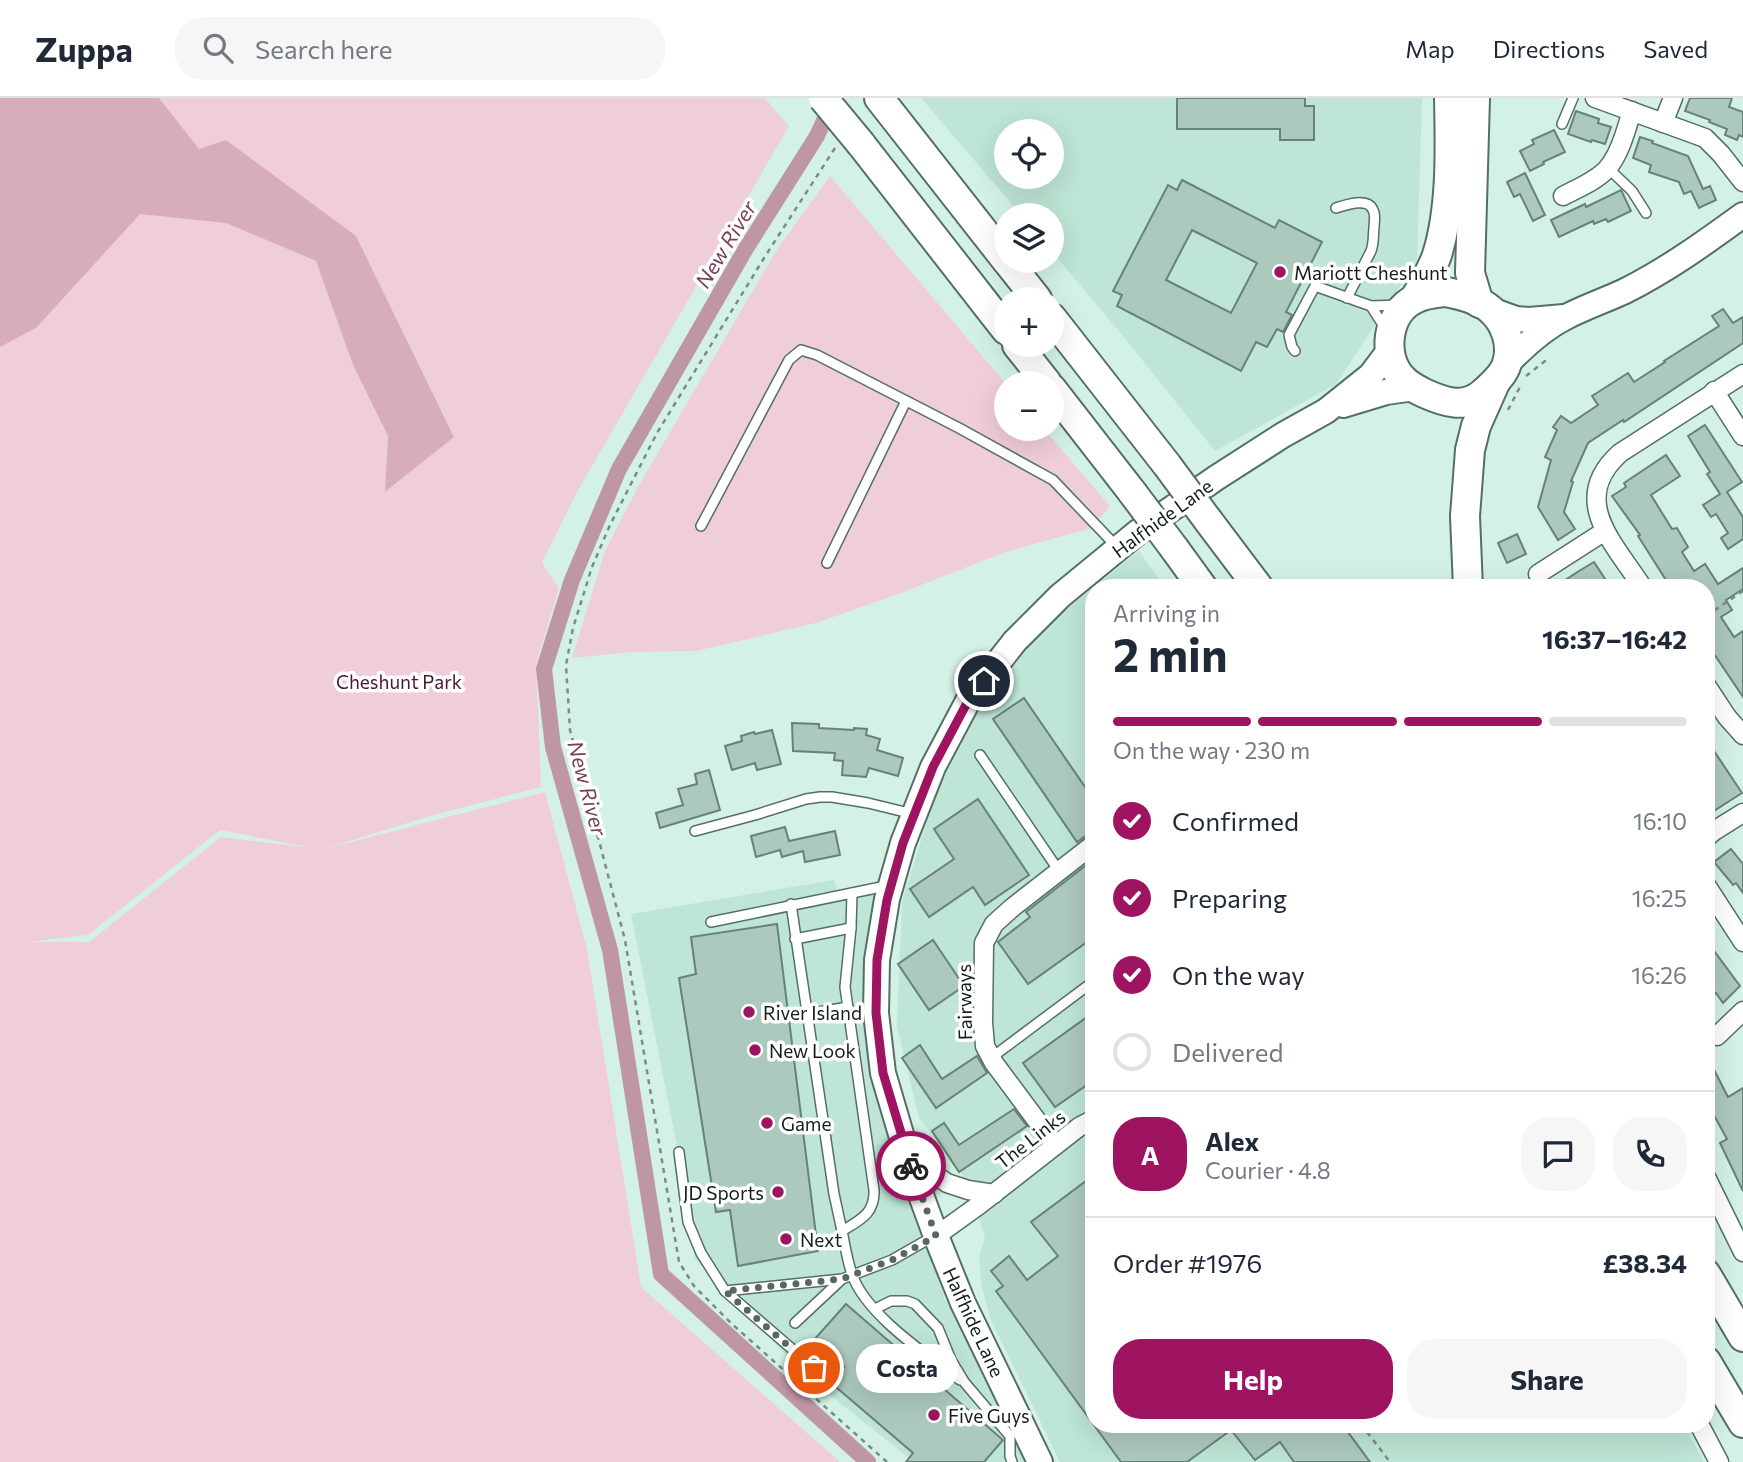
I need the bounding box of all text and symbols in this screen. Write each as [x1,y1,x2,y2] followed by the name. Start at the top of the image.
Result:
[175,17,665,80] search box
[35,28,133,69] text: Zuppa
[199,29,237,67] icon: search
[255,33,392,64] text: Search here
[1405,34,1455,63] text: Map
[1493,34,1605,63] text: Directions
[1643,34,1708,63] text: Saved
[994,119,1064,441] map controls
[994,119,1064,189] button: locate
[689,195,761,292] water label: New River
[994,203,1064,273] button: layers
[1294,261,1448,284] place label: Mariott Cheshunt
[1272,264,1288,280] marker: Mariott Cheshunt
[994,287,1064,357] button: +
[994,371,1064,441] button: −
[1107,474,1217,562] street label: Halfhide Lane
[1113,599,1220,627] text: Arriving in
[1542,623,1687,654] text: 16:37–16:42
[1113,625,1228,681] text: 2 min
[954,651,1014,711] pin
[965,662,1003,700] icon: home
[336,670,462,693] park label: Cheshunt Park
[1113,736,1310,764] text: On the way · 230 m
[563,738,613,839] water label: New River
[1113,802,1151,840] icon: check
[1172,805,1299,836] text: Confirmed
[1633,807,1687,835] text: 16:10
[1113,879,1151,917] icon: check
[1172,882,1287,913] text: Preparing
[1632,884,1687,912] text: 16:25
[1113,956,1151,994] icon: check
[1172,959,1305,990] text: On the way
[1631,961,1687,989] text: 16:26
[952,964,976,1040] street label: Fairways
[763,1001,862,1024] place label: River Island
[741,1004,757,1020] marker: River Island
[1172,1036,1283,1067] text: Delivered
[769,1039,856,1062] place label: New Look
[747,1042,763,1058] marker: New Look
[990,1105,1070,1173] street label: The Links
[781,1112,831,1135] place label: Game
[759,1115,775,1131] marker: Game
[1521,1117,1595,1191] button: chat
[1613,1117,1687,1191] button: phone
[1205,1125,1259,1156] text: Alex
[876,1131,946,1201] courier
[1141,1139,1159,1170] text: A
[892,1147,930,1185] icon: bike
[1205,1156,1331,1184] text: Courier · 4.8
[683,1181,764,1204] place label: JD Sports
[770,1184,786,1200] marker: JD Sports
[800,1228,842,1251] place label: Next
[778,1231,794,1247] marker: Next
[1113,1247,1262,1278] text: Order #1976
[1602,1247,1687,1278] text: £38.34
[939,1263,1009,1381] street label: Halfhide Lane
[784,1338,844,1398] pin
[1113,1339,1393,1419] button: Help
[1407,1339,1687,1419] button: Share
[856,1344,958,1392] callout: Costa
[795,1349,833,1387] icon: bag
[876,1354,938,1382] text: Costa
[948,1404,1030,1427] place label: Five Guys
[926,1407,942,1423] marker: Five Guys

